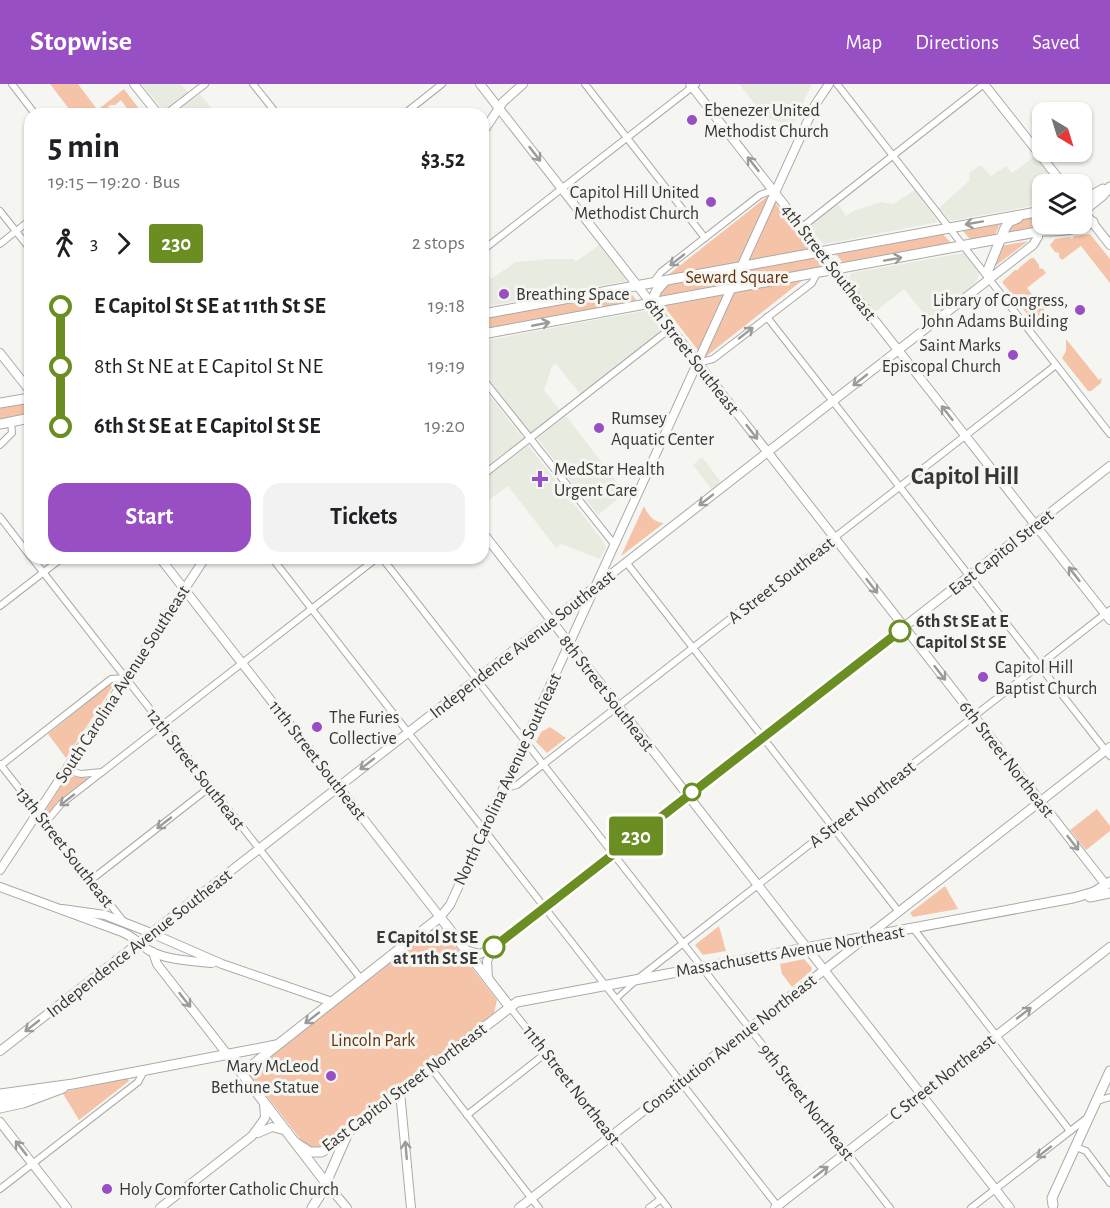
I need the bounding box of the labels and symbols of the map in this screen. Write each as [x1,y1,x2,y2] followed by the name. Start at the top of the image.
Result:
[704,102,829,141] place label: Ebenezer United Methodist Church
[1032,102,1092,162] north arrow
[685,113,699,127] marker: Ebenezer United Methodist Church
[528,146,541,162] one-way arrow
[746,156,759,172] one-way arrow
[570,184,699,223] place label: Capitol Hill United Methodist Church
[704,195,718,209] marker: Capitol Hill United Methodist Church
[777,201,879,324] street label: 4th Street Southeast
[964,218,984,229] one-way arrow
[882,253,902,264] one-way arrow
[669,254,685,267] one-way arrow
[685,269,789,287] park label: Seward Square
[516,286,630,304] place label: Breathing Space
[497,287,511,301] marker: Breathing Space
[922,292,1068,331] place label: Library of Congress, John Adams Building
[640,295,742,418] street label: 6th Street Southeast
[1073,303,1087,317] marker: Library of Congress, John Adams Building
[530,318,550,329] one-way arrow
[738,327,754,339] one-way arrow
[882,337,1001,376] place label: Saint Marks Episcopal Church
[1006,348,1020,362] marker: Saint Marks Episcopal Church
[852,373,868,386] one-way arrow
[941,405,954,421] one-way arrow
[611,410,714,449] place label: Rumsey Aquatic Center
[592,421,606,435] marker: Rumsey Aquatic Center
[745,424,758,440] one-way arrow
[554,461,665,500] place label: MedStar Health Urgent Care
[911,465,1019,489] district label: Capitol Hill
[531,470,549,488] marker: MedStar Health Urgent Care
[699,493,715,506] one-way arrow
[946,506,1058,599] street label: East Capitol Street
[725,534,838,628] street label: A Street Southeast
[427,567,619,722] street label: Independence Avenue Southeast
[1067,567,1080,583] one-way arrow
[865,578,878,594] one-way arrow
[52,582,194,787] street label: South Carolina Avenue Southeast
[916,613,1008,652] place label: 6th St SE at E Capitol St SE
[889,620,911,642] marker: 6th St SE at E Capitol St SE
[555,632,657,755] street label: 8th Street Southeast
[995,659,1097,698] place label: Capitol Hill Baptist Church
[933,665,946,681] one-way arrow
[451,670,565,888] street label: North Carolina Avenue Southeast
[976,670,990,684] marker: Capitol Hill Baptist Church
[265,698,369,824] street label: 11th Street Southeast
[955,698,1057,821] street label: 6th Street Northeast
[143,706,248,834] street label: 12th Street Southeast
[329,709,399,748] place label: The Furies Collective
[310,720,324,734] marker: The Furies Collective
[360,758,376,771] one-way arrow
[806,758,919,852] street label: A Street Northeast
[683,783,701,801] unlabelled marker
[12,784,117,911] street label: 13th Street Southeast
[59,794,75,807] one-way arrow
[157,816,173,829] one-way arrow
[602,816,670,855] line badge: 230
[1066,835,1079,851] one-way arrow
[44,866,236,1021] street label: Independence Avenue Southeast
[675,923,906,981] street label: Massachusetts Avenue Northeast
[376,929,478,968] place label: E Capitol St SE at 11th St SE
[483,936,505,958] marker: E Capitol St SE at 11th St SE
[639,971,820,1118] street label: Constitution Avenue Northeast
[179,992,192,1008] one-way arrow
[1016,1007,1032,1020] one-way arrow
[304,1012,320,1025] one-way arrow
[24,1020,40,1033] one-way arrow
[319,1020,490,1155] street label: East Capitol Street Northeast
[519,1022,624,1149] street label: 11th Street Northeast
[887,1031,999,1124] street label: C Street Northeast
[331,1032,416,1050] park label: Lincoln Park
[755,1041,857,1164] street label: 9th Street Northeast
[211,1058,319,1097] place label: Mary McLeod Bethune Statue
[324,1069,338,1083] marker: Mary McLeod Bethune Statue
[400,1140,411,1160] one-way arrow
[14,1141,27,1157] one-way arrow
[1036,1145,1052,1158] one-way arrow
[813,1166,829,1179] one-way arrow
[119,1181,339,1199] place label: Holy Comforter Catholic Church
[100,1182,114,1196] marker: Holy Comforter Catholic Church

